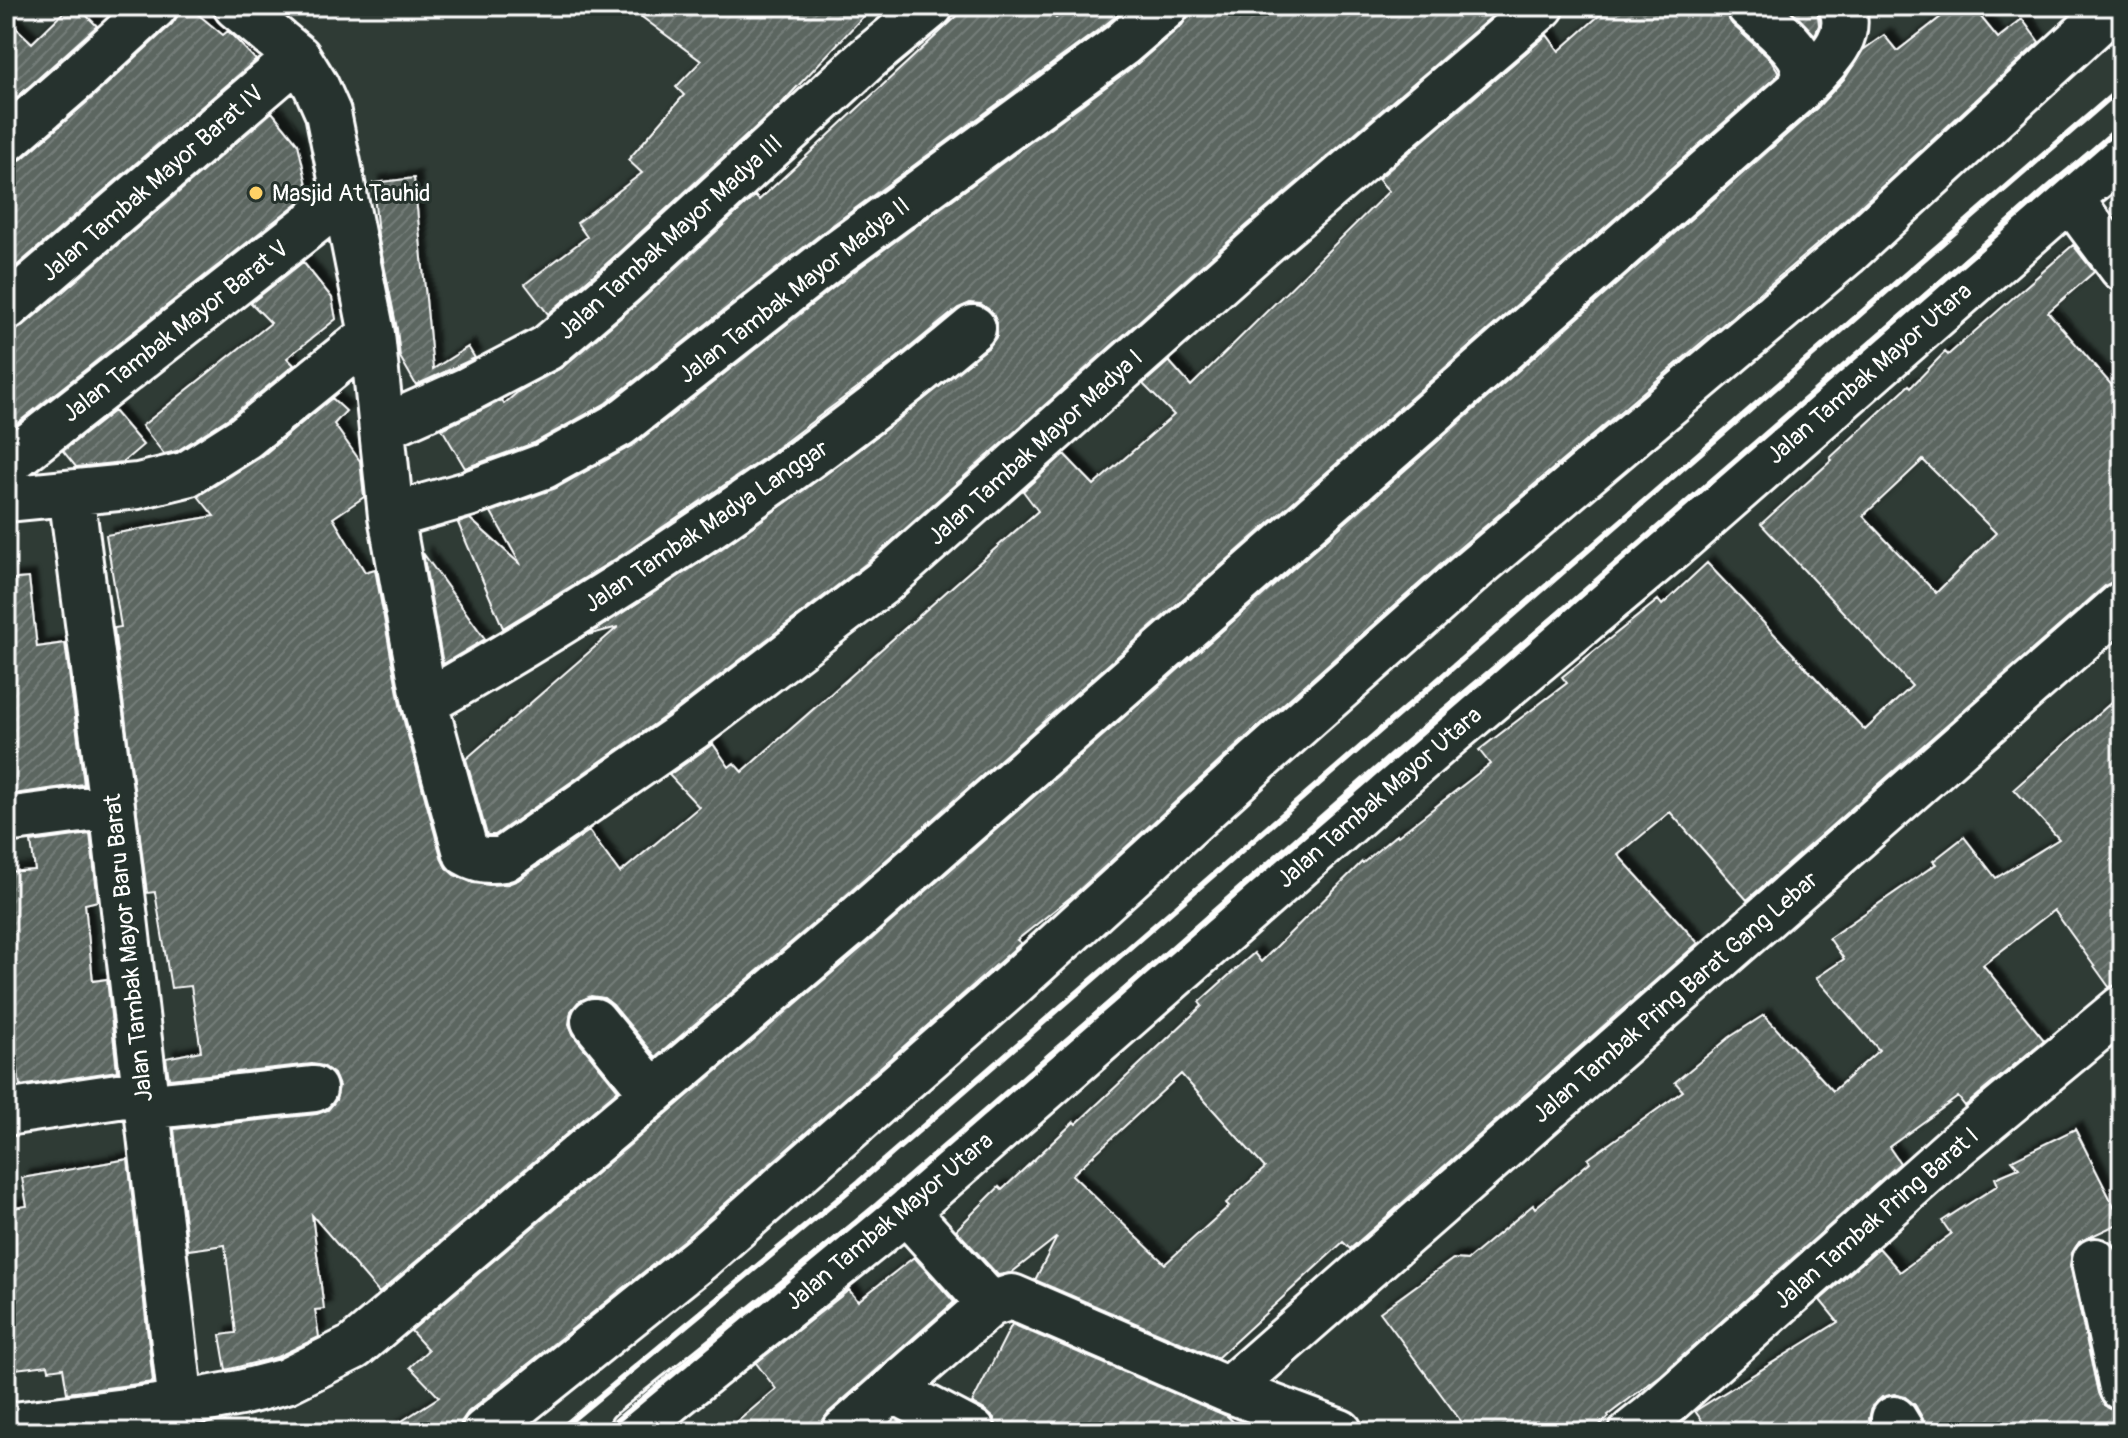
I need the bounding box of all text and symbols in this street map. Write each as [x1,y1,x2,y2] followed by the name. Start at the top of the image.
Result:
[35,79,269,288] street label: Jalan Tambak Mayor Barat IV
[552,129,789,346] street label: Jalan Tambak Mayor Madya III
[272,179,431,208] place label: Masjid At Tauhid
[247,184,265,202] marker: Masjid At Tauhid
[673,191,916,390] street label: Jalan Tambak Mayor Madya II
[57,234,294,429] street label: Jalan Tambak Mayor Barat V
[1761,277,1978,470] street label: Jalan Tambak Mayor Utara
[922,343,1149,551] street label: Jalan Tambak Mayor Madya I
[579,434,834,619] street label: Jalan Tambak Madya Langgar
[1271,701,1488,894] street label: Jalan Tambak Mayor Utara
[98,792,159,1103] street label: Jalan Tambak Mayor Baru Barat
[1527,865,1824,1129] street label: Jalan Tambak Pring Barat Gang Lebar
[1768,1122,1985,1315] street label: Jalan Tambak Pring Barat I
[780,1126,999,1317] street label: Jalan Tambak Mayor Utara

